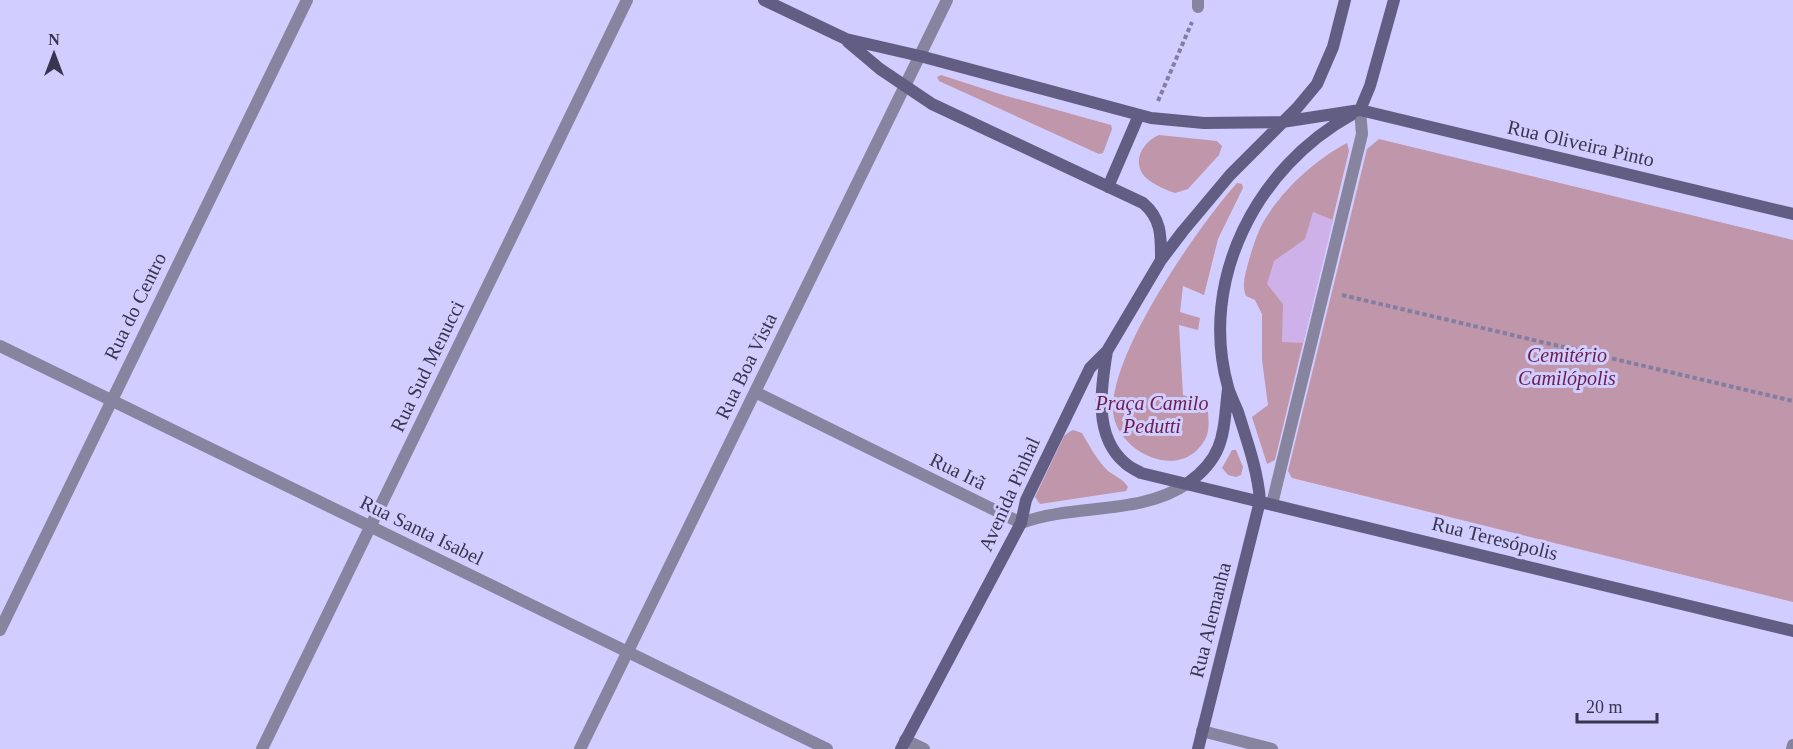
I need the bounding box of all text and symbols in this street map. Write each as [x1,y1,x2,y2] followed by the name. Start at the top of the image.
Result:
[24,24,84,84] north arrow
[48,31,60,48] text: N
[1505,115,1657,171] street label: Rua Oliveira Pinto
[100,249,170,363] street label: Rua do Centro
[386,296,468,435] street label: Rua Sud Menucci
[711,309,781,423] street label: Rua Boa Vista
[1518,344,1616,390] park label: Cemitério Camilópolis
[1095,392,1208,437] park label: Praça Camilo Pedutti
[974,433,1044,554] street label: Avenida Pinhal
[926,448,990,494] street label: Rua Irã
[357,491,488,570] street label: Rua Santa Isabel
[1430,512,1560,565] street label: Rua Teresópolis
[1185,560,1235,680] street label: Rua Alemanha
[1577,686,1656,724] scale bar
[1586,697,1623,717] text: 20 m

